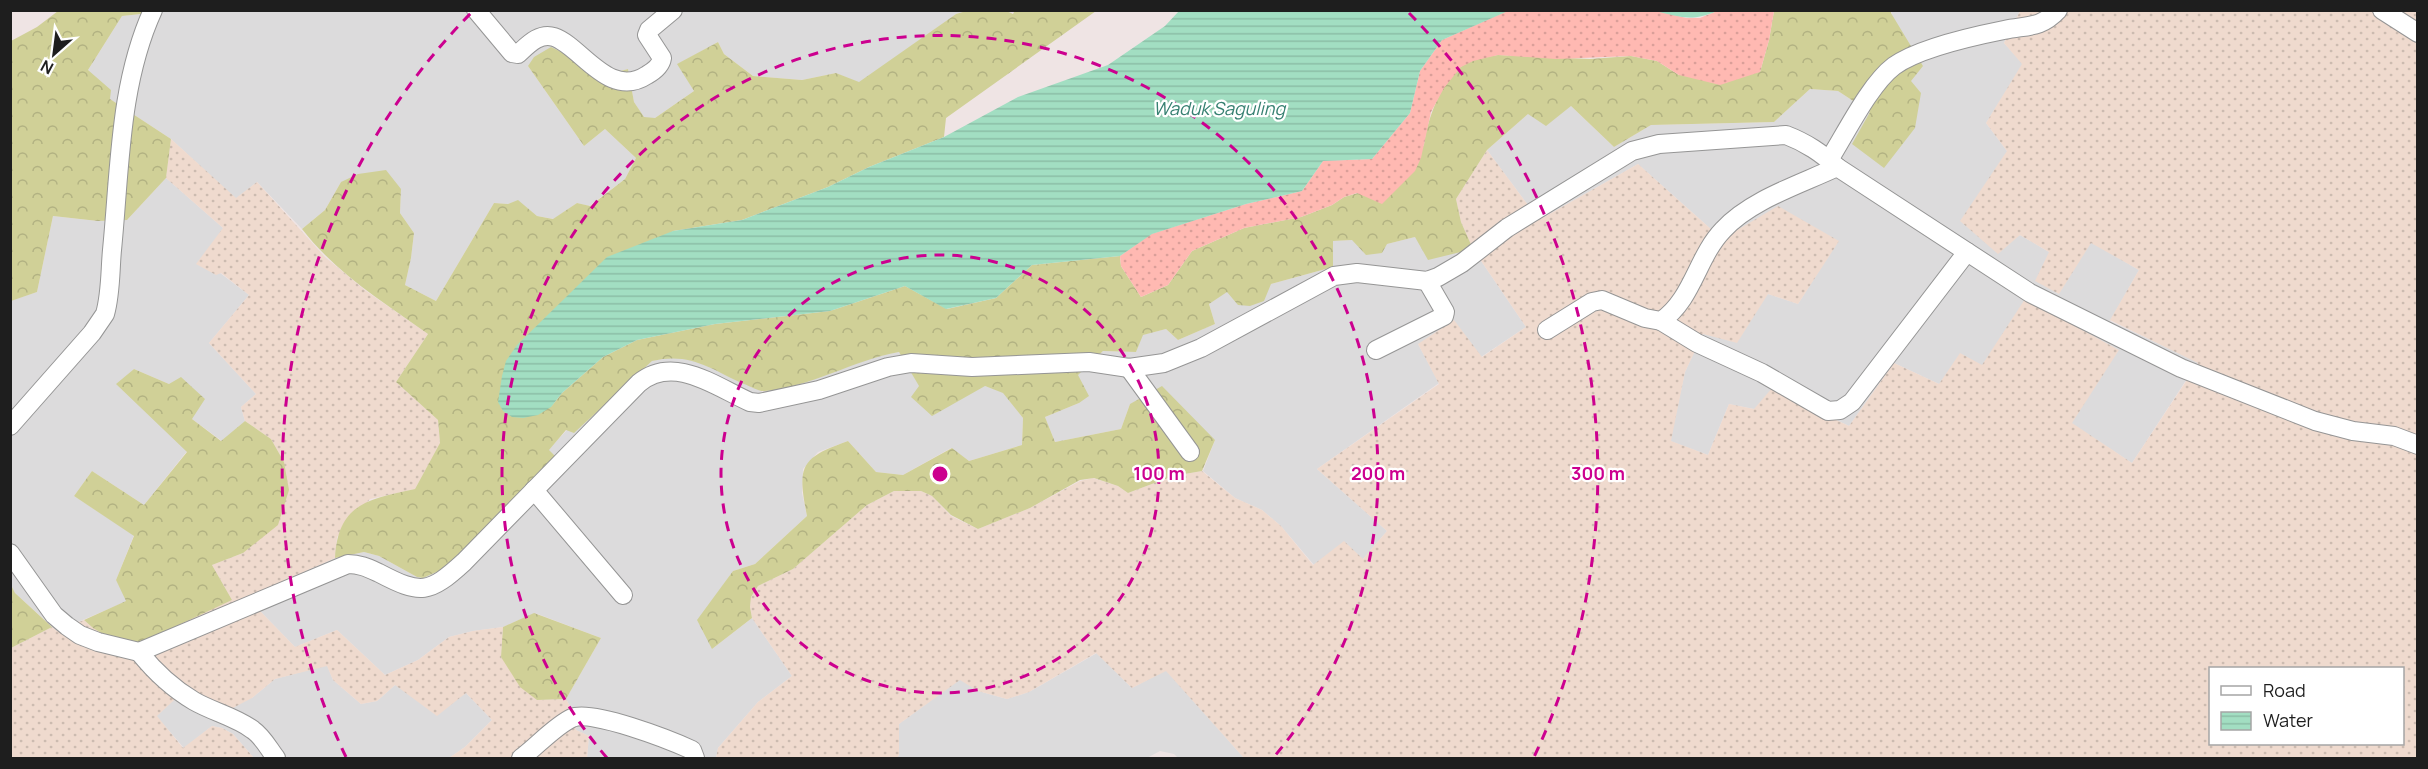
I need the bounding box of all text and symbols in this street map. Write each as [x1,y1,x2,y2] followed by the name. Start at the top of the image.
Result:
[24,24,84,84] north arrow
[37,55,57,80] text: N
[1153,96,1286,120] water label: Waduk Saguling
[1133,461,1185,485] text: 100 m
[1351,461,1405,485] text: 200 m
[1571,461,1625,485] text: 300 m
[930,464,950,484] centre of rings
[2209,667,2404,745] legend
[2263,678,2306,702] text: Road
[2263,708,2313,732] text: Water

